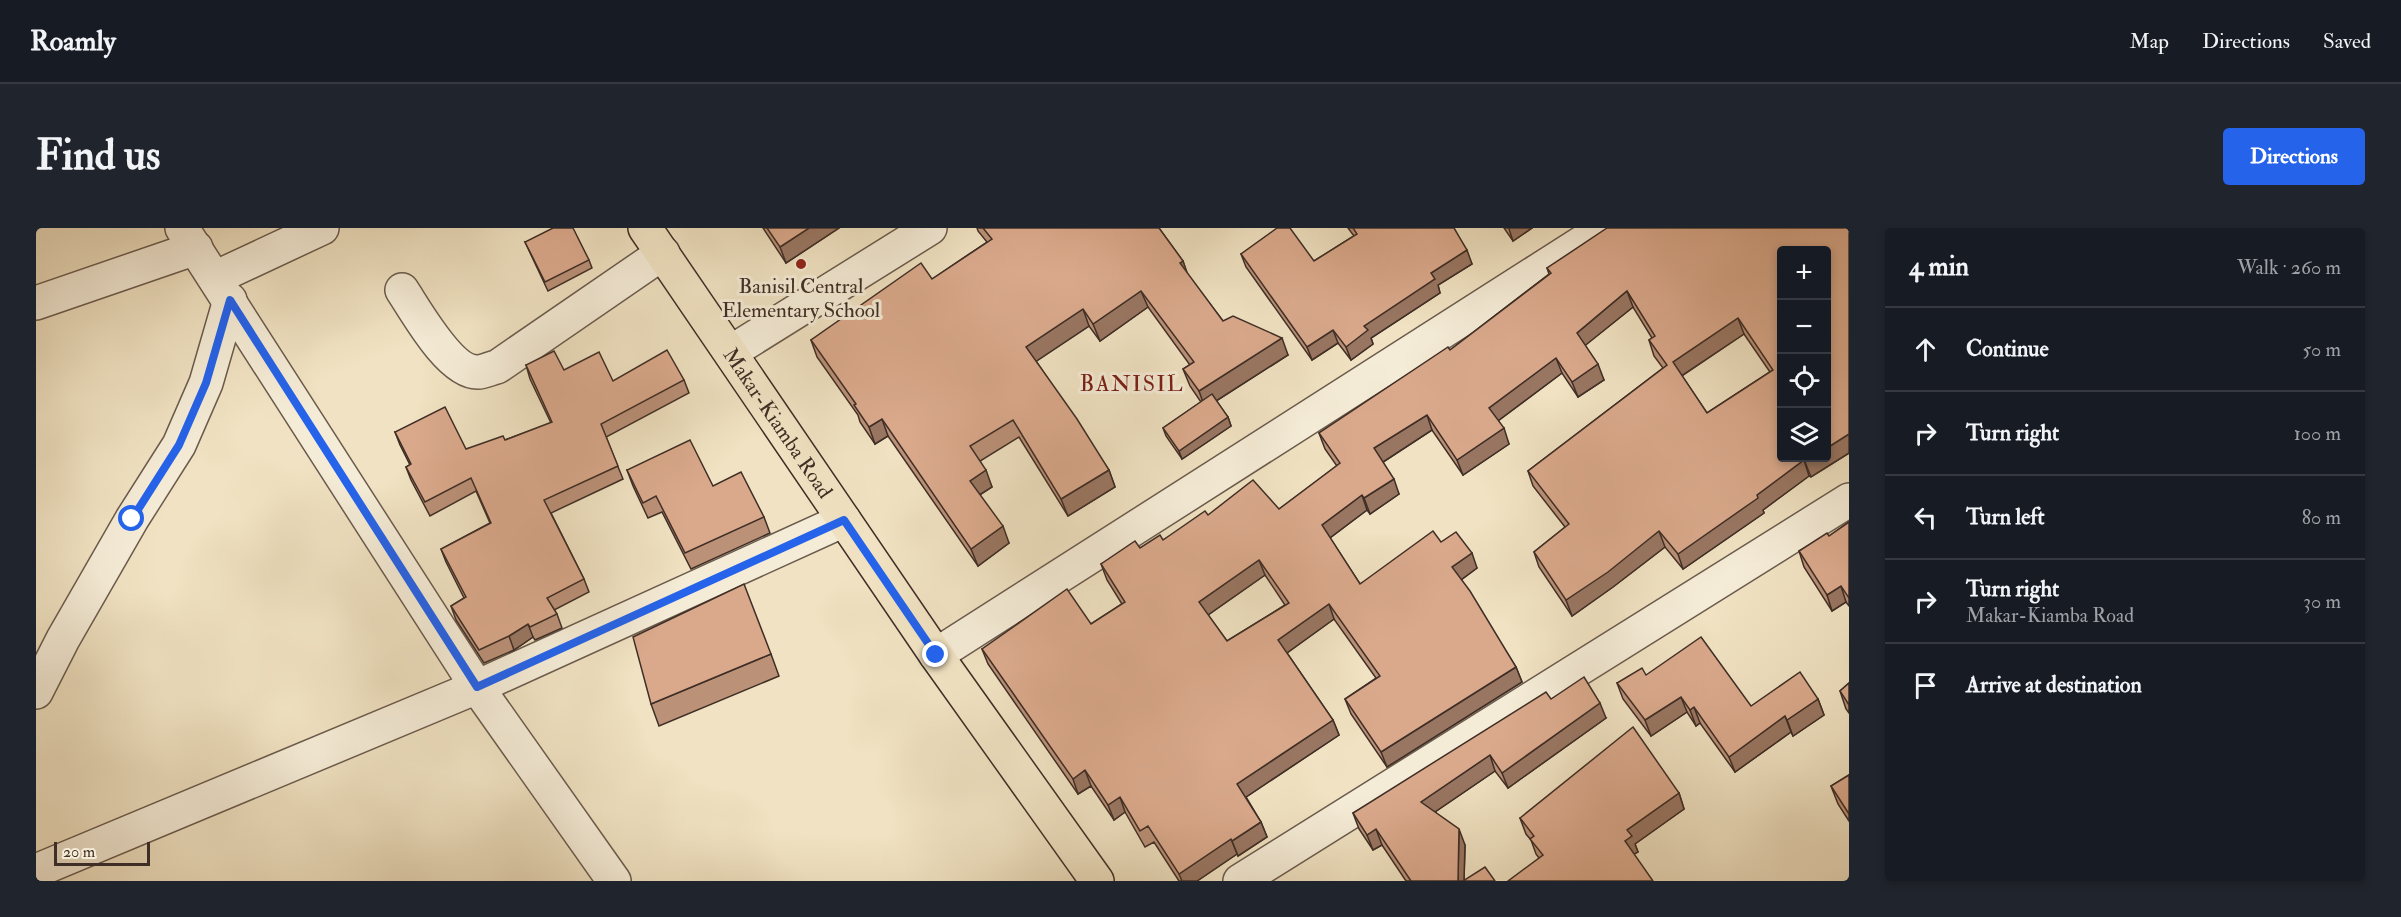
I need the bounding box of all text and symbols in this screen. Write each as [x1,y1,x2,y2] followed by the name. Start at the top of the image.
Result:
[30,24,116,59] text: Roamly
[2129,28,2169,55] text: Map
[2202,28,2290,55] text: Directions
[2323,28,2371,55] text: Saved
[2223,128,2365,185] button: Directions
[36,130,160,182] text: Find us
[1777,246,1831,462] map controls
[1777,246,1831,300] button: +
[1909,251,1969,283] text: 4 min
[2237,255,2341,280] text: Walk · 260 m
[794,257,808,271] marker: Banisil Central Elementary School
[722,273,881,324] place label: Banisil Central Elementary School
[1777,300,1831,354] button: −
[1909,333,1942,366] icon: ahead
[1966,335,2049,363] text: Continue
[2302,337,2341,362] text: 50 m
[717,342,839,504] street label: Makar-Kiamba Road
[1777,354,1831,408] button: locate
[1080,370,1184,398] district label: BANISIL
[1777,408,1831,462] button: layers
[1909,417,1942,450] icon: right
[1966,419,2059,447] text: Turn right
[2294,421,2341,446] text: 100 m
[1909,501,1942,534] icon: left
[1966,503,2045,531] text: Turn left
[118,505,144,531] route start
[2302,505,2341,530] text: 80 m
[1966,575,2059,603] text: Turn right
[1909,585,1942,618] icon: right
[2303,589,2341,614] text: 30 m
[1966,603,2134,628] text: Makar-Kiamba Road
[922,641,948,667] route end
[1909,669,1942,702] icon: arrive
[1966,671,2142,699] text: Arrive at destination
[54,839,150,866] scale bar
[63,842,95,862] text: 20 m

